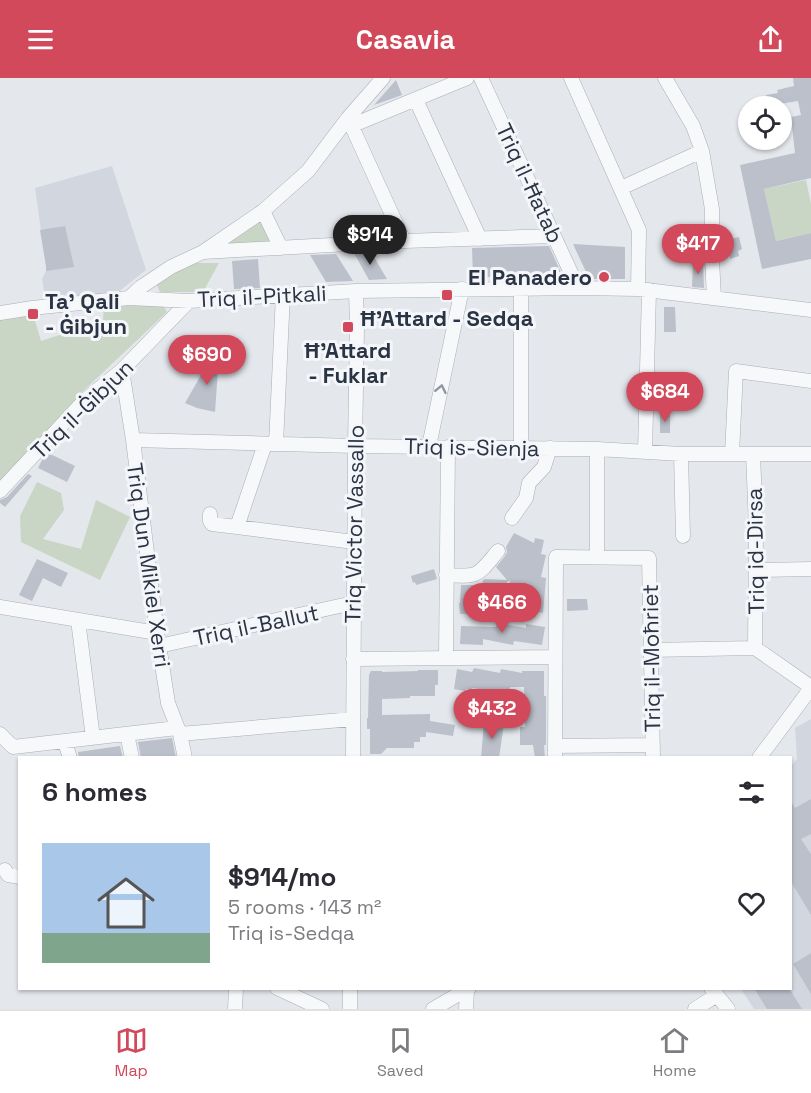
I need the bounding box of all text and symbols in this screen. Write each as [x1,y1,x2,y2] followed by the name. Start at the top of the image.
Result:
[356,22,455,57] text: Casavia
[24,23,57,56] icon: menu
[754,23,787,56] icon: share
[738,96,792,150] map controls
[738,96,792,150] button: locate
[490,119,570,247] street label: Triq il-Ħatab
[334,215,406,266] pin: $914
[347,221,393,247] text: $914
[662,224,734,275] pin: $417
[676,230,720,256] text: $417
[468,263,592,291] place label: El Panadero
[597,270,611,284] marker: El Panadero
[197,279,327,313] street label: Triq il-Pitkali
[45,287,127,340] place label: Ta' Qali - Ġibjun
[440,288,454,302] marker: Ħ'Attard - Sedqa
[360,304,534,332] place label: Ħ'Attard - Sedqa
[26,307,40,321] marker: Ta' Qali - Ġibjun
[341,320,355,334] marker: Ħ'Attard - Fuklar
[171,335,243,386] pin: $690
[304,336,391,389] place label: Ħ'Attard - Fuklar
[182,341,232,367] text: $690
[25,353,139,465] street label: Triq il-Ġibjun
[629,372,701,423] pin: $684
[640,378,690,404] text: $684
[434,384,447,394] one-way arrow
[338,424,370,624] street label: Triq Victor Vassallo
[404,432,540,462] street label: Triq is-Sienja
[121,461,177,669] street label: Triq Dun Mikiel Xerri
[740,487,770,615] street label: Triq id-Dirsa
[466,583,538,634] pin: $466
[636,584,666,732] street label: Triq il-Moħriet
[477,589,527,615] text: $466
[191,598,321,652] street label: Triq il-Ballut
[456,689,528,740] pin: $432
[468,695,516,721] text: $432
[42,775,147,809] text: 6 homes
[735,776,768,809] icon: filters
[228,860,336,894] text: $914/mo
[90,867,162,939] icon: home
[735,887,768,920] icon: heart
[228,894,381,920] text: 5 rooms · 143 m²
[228,920,355,946] text: Triq is-Sedqa
[115,1024,148,1081] tab: Map
[377,1024,424,1081] tab: Saved
[653,1024,696,1081] tab: Home

